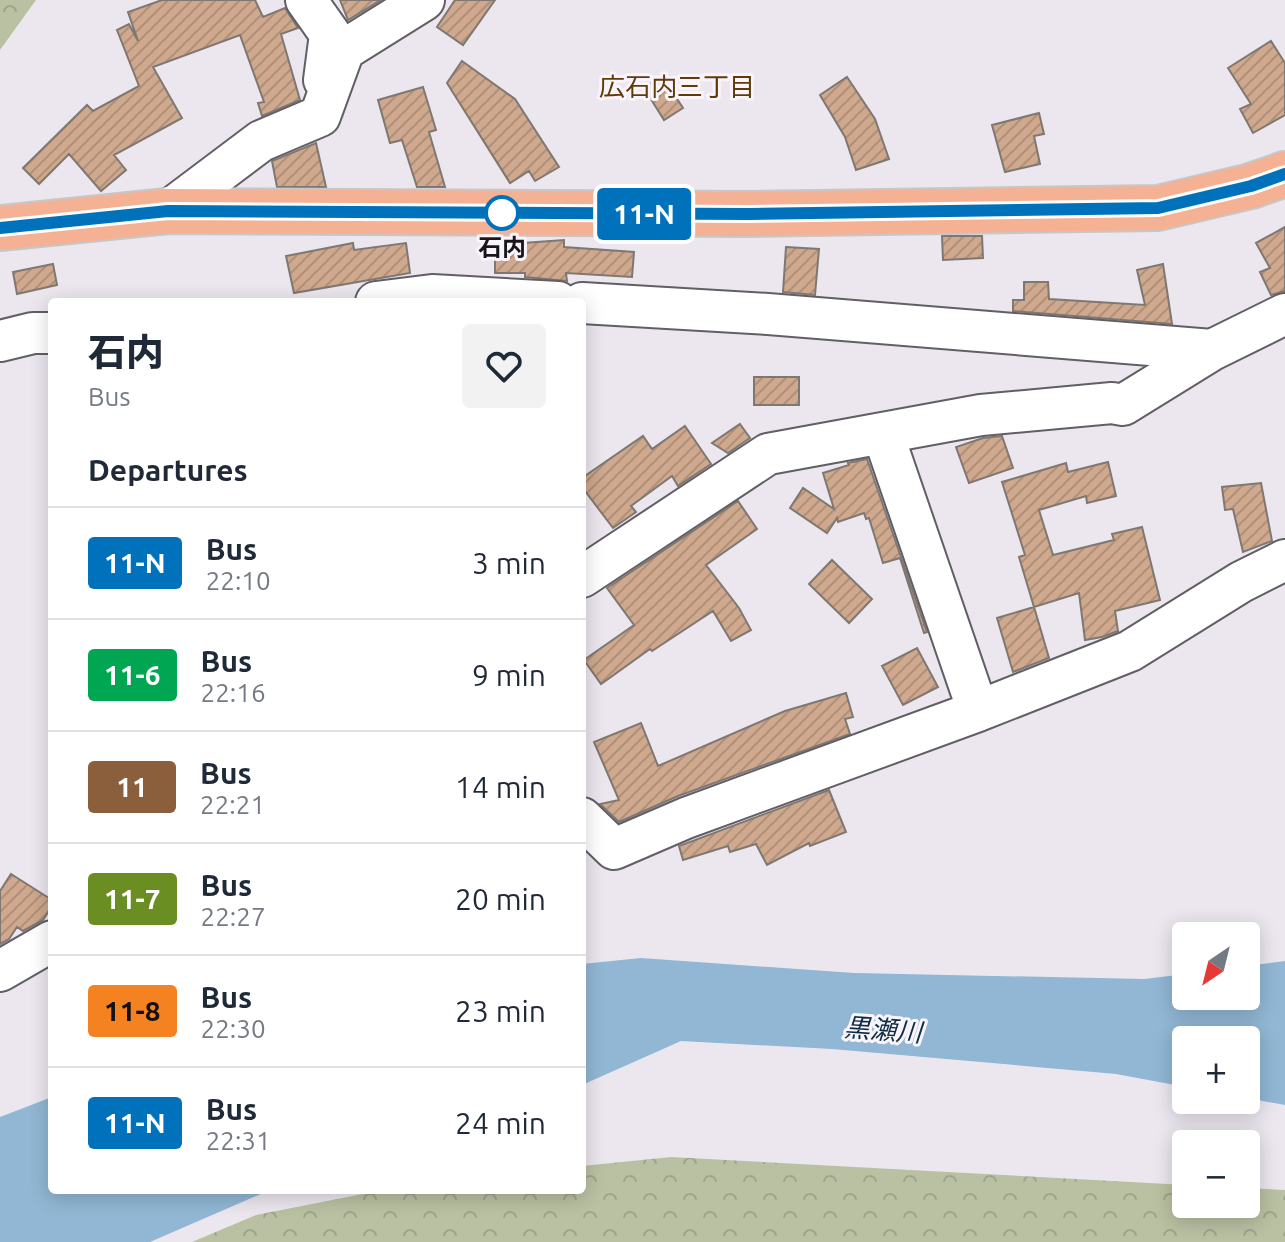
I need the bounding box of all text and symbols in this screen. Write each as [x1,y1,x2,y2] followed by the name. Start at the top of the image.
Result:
[599,72,755,101] district label: 広石内三丁目
[588,188,700,240] line badge: 11-N
[485,196,519,230] marker: 石内
[613,198,675,229] text: 11-N
[478,234,526,261] place label: 石内
[462,324,546,408] button: heart
[88,331,164,373] text: 石内
[88,382,131,411] text: Bus
[88,453,248,487] text: Departures
[206,532,257,566] text: Bus
[472,546,546,580] text: 3 min
[104,547,166,578] text: 11-N
[206,566,271,595] text: 22:10
[201,644,252,678] text: Bus
[472,658,546,692] text: 9 min
[104,659,161,690] text: 11-6
[201,678,266,707] text: 22:16
[200,756,252,790] text: Bus
[455,770,546,804] text: 14 min
[116,771,148,802] text: 11
[200,790,265,819] text: 22:21
[201,868,252,902] text: Bus
[455,882,546,916] text: 20 min
[104,883,161,914] text: 11-7
[201,902,266,931] text: 22:27
[1172,922,1260,1010] north arrow
[1172,922,1260,1218] map controls
[201,980,252,1014] text: Bus
[455,994,546,1028] text: 23 min
[104,995,161,1026] text: 11-8
[843,1012,926,1047] water label: 黒瀬川
[201,1014,266,1043] text: 22:30
[1172,1026,1260,1114] button: +
[206,1092,257,1126] text: Bus
[455,1106,546,1140] text: 24 min
[104,1107,166,1138] text: 11-N
[206,1126,271,1155] text: 22:31
[1172,1130,1260,1218] button: −

